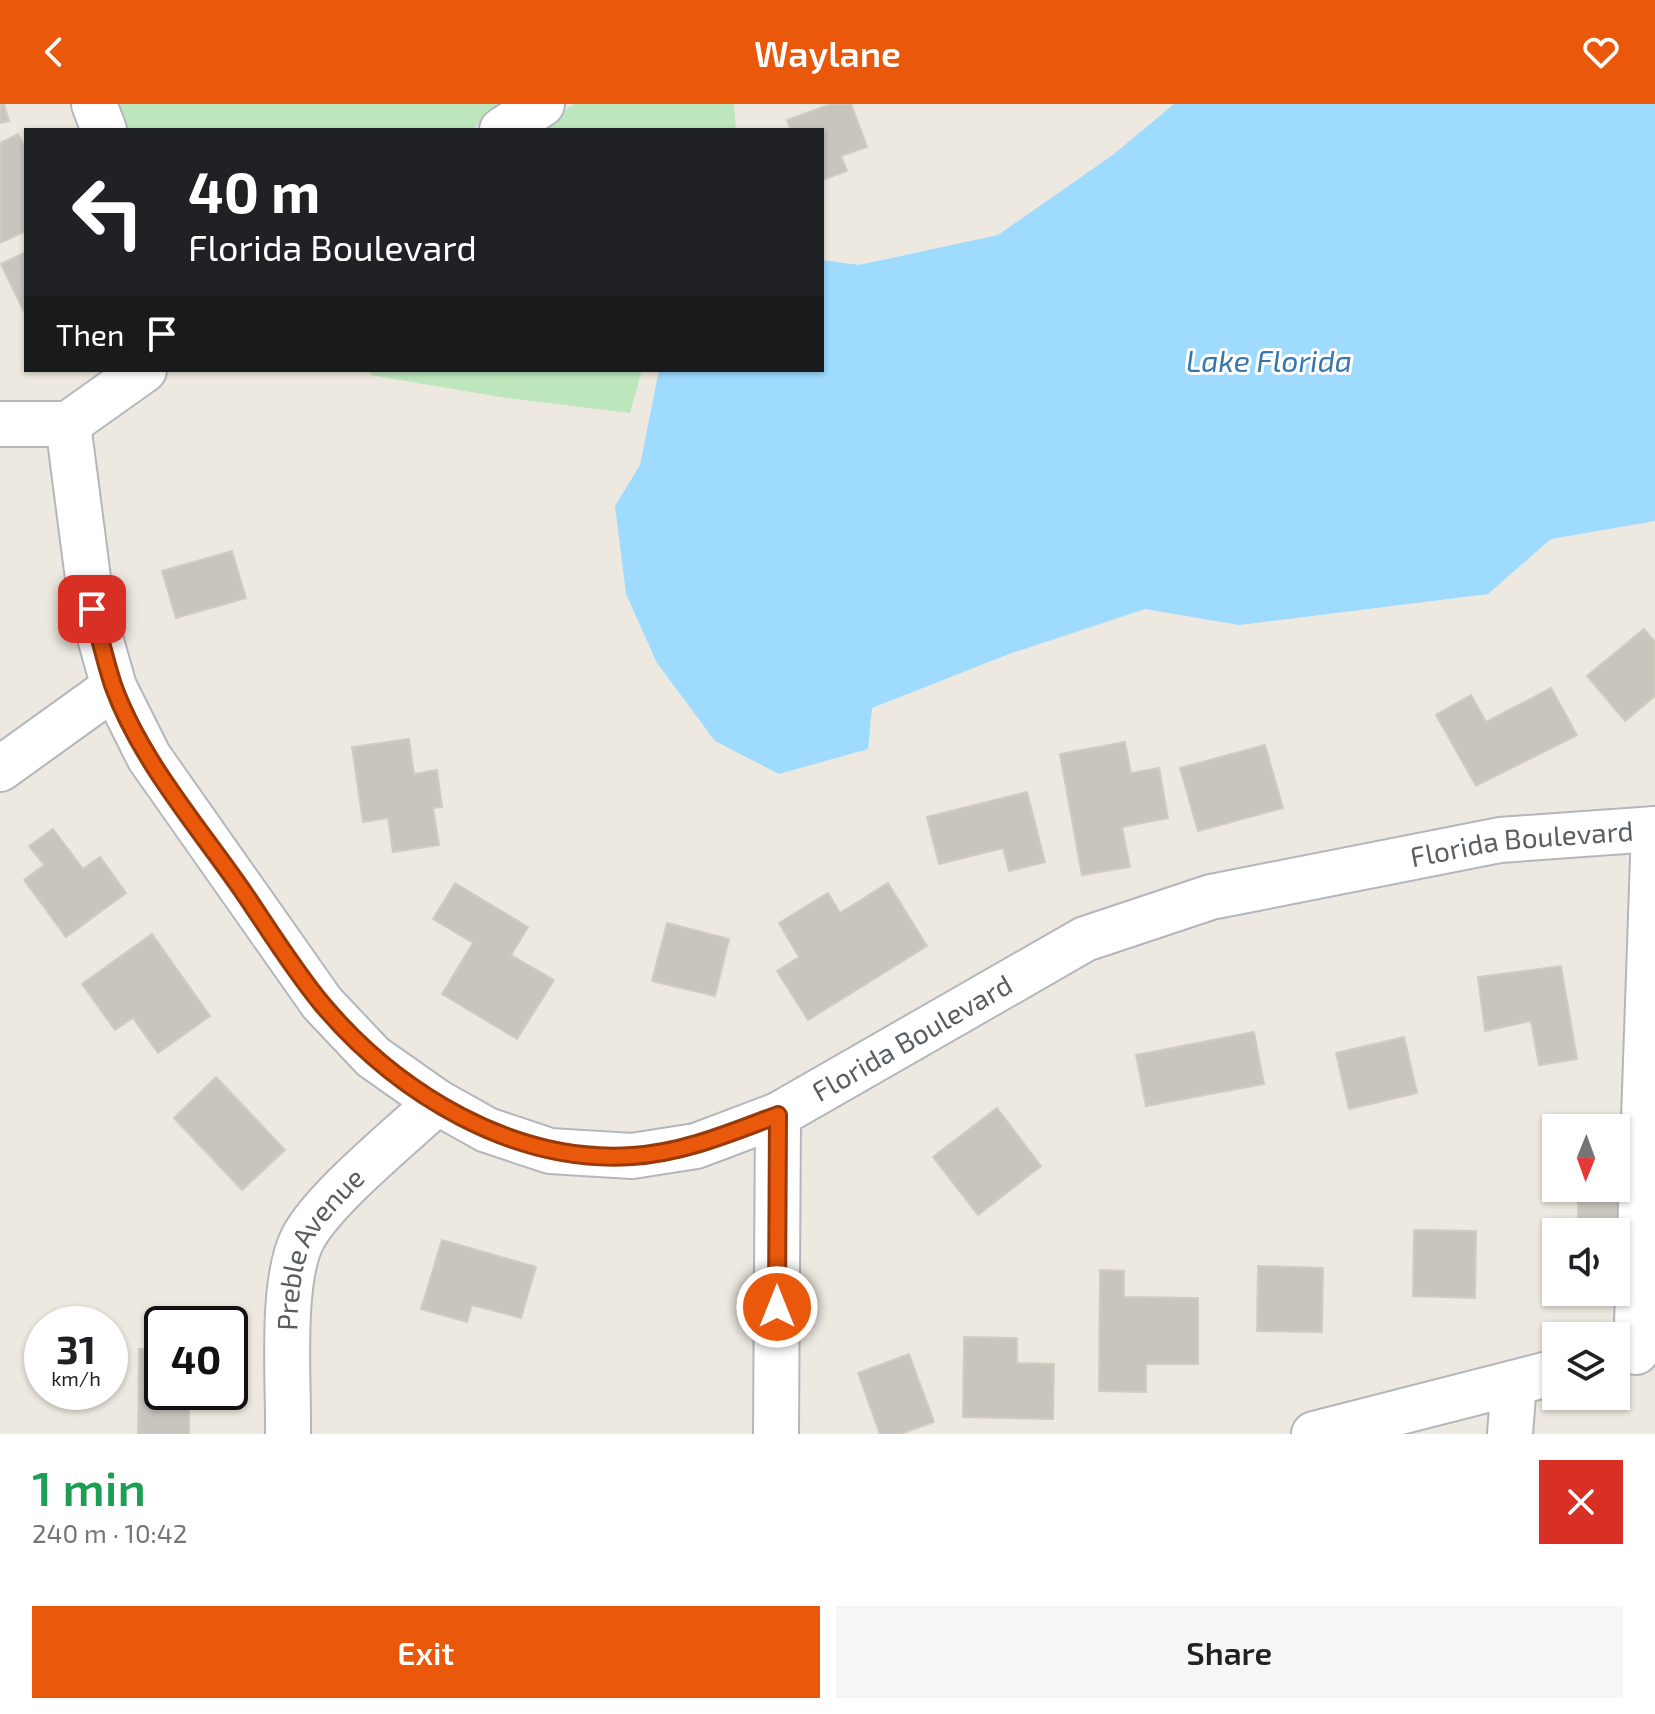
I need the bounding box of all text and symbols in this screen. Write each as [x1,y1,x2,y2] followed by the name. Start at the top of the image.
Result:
[32,30,76,74] icon: back
[1579,30,1623,74] icon: heart
[754,31,901,74] text: Waylane
[188,157,320,224] text: 40 m
[56,160,160,264] icon: left
[188,225,477,268] text: Florida Boulevard
[140,312,184,356] icon: arrive
[56,316,124,352] text: Then
[1186,342,1352,378] water label: Lake Florida
[58,575,126,643] pin
[70,587,114,631] icon: arrive
[1407,813,1635,873] street label: Florida Boulevard
[806,967,1018,1108] street label: Florida Boulevard
[1542,1114,1630,1202] north arrow
[1542,1114,1630,1410] map controls
[269,1160,370,1331] street label: Preble Avenue
[1542,1218,1630,1306] button: sound
[735,1265,819,1349] position arrow
[144,1306,248,1410] speed limit sign: 40
[1542,1322,1630,1410] button: layers
[56,1324,96,1372] text: 31
[51,1366,101,1390] text: km/h
[32,1458,146,1516] text: 1 min
[1539,1460,1623,1544] button: close
[32,1517,187,1548] text: 240 m · 10:42
[32,1606,820,1698] button: Exit
[836,1606,1623,1698] button: Share

